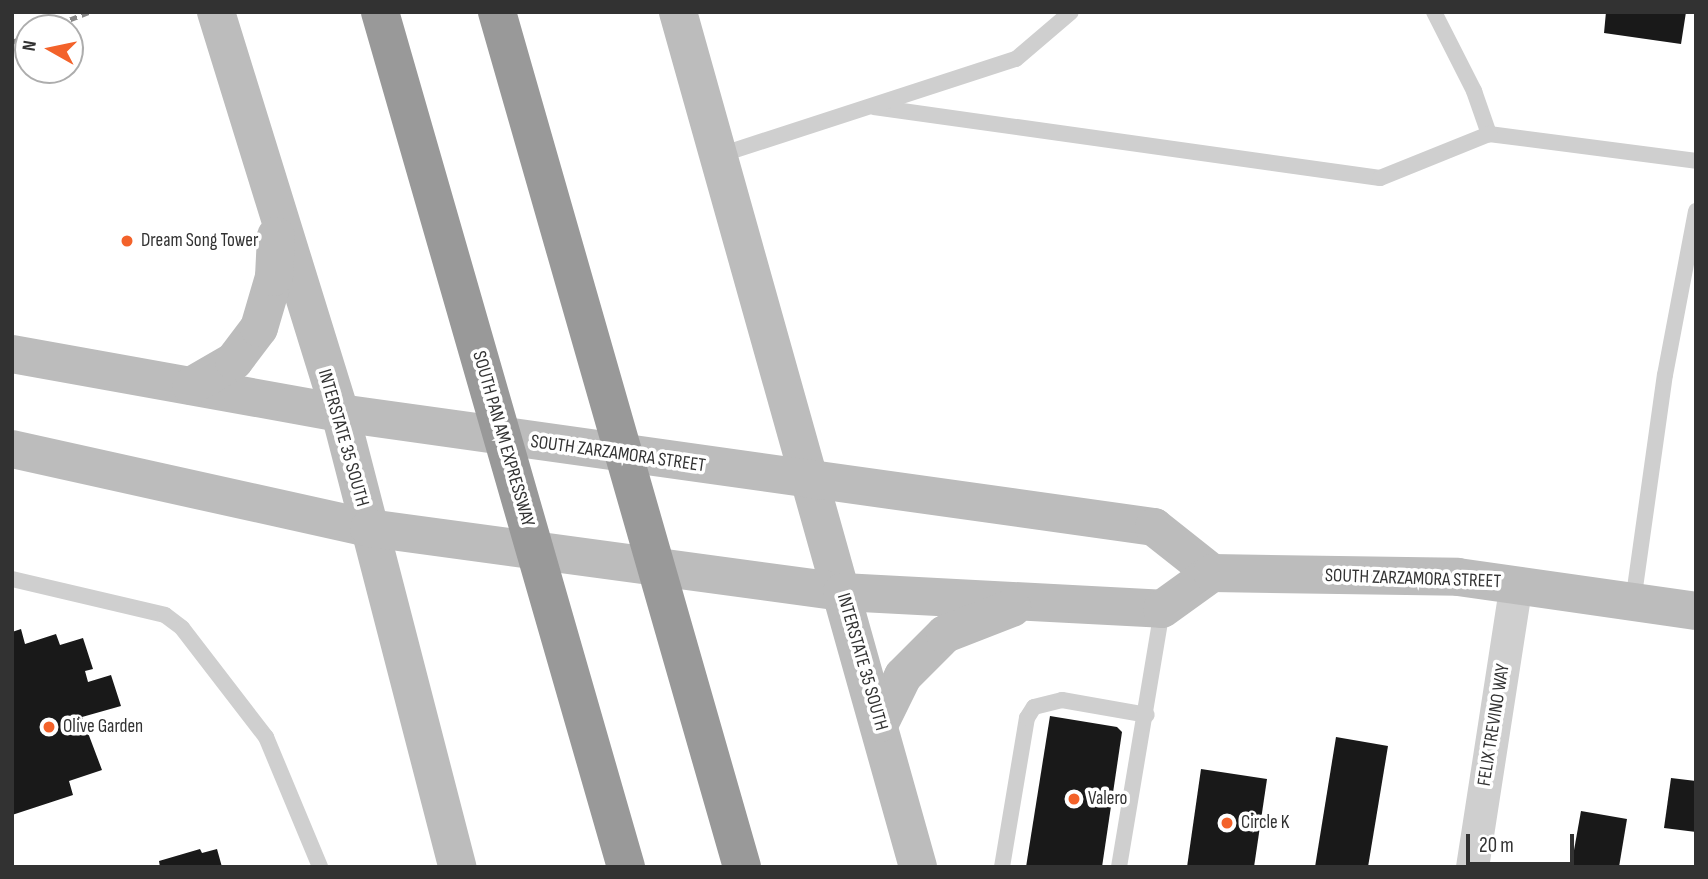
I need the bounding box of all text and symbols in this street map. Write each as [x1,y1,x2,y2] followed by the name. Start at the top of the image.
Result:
[14,14,84,84] north arrow
[18,39,42,53] text: N
[141,230,258,252] place label: Dream Song Tower
[119,233,135,249] marker: Dream Song Tower
[467,349,539,529] street label: SOUTH PAN AM EXPRESSWAY
[313,367,373,509] street label: INTERSTATE 35 SOUTH
[529,430,707,478] street label: SOUTH ZARZAMORA STREET
[1325,565,1501,593] street label: SOUTH ZARZAMORA STREET
[832,591,892,733] street label: INTERSTATE 35 SOUTH
[1473,662,1515,788] street label: FELIX TREVINO WAY
[63,716,143,738] place label: Olive Garden
[41,719,57,735] marker: Olive Garden
[1088,788,1127,810] place label: Valero
[1066,791,1082,807] marker: Valero
[1241,812,1289,834] place label: Circle K
[1219,815,1235,831] marker: Circle K
[1470,820,1578,864] scale bar
[1479,833,1514,858] text: 20 m

